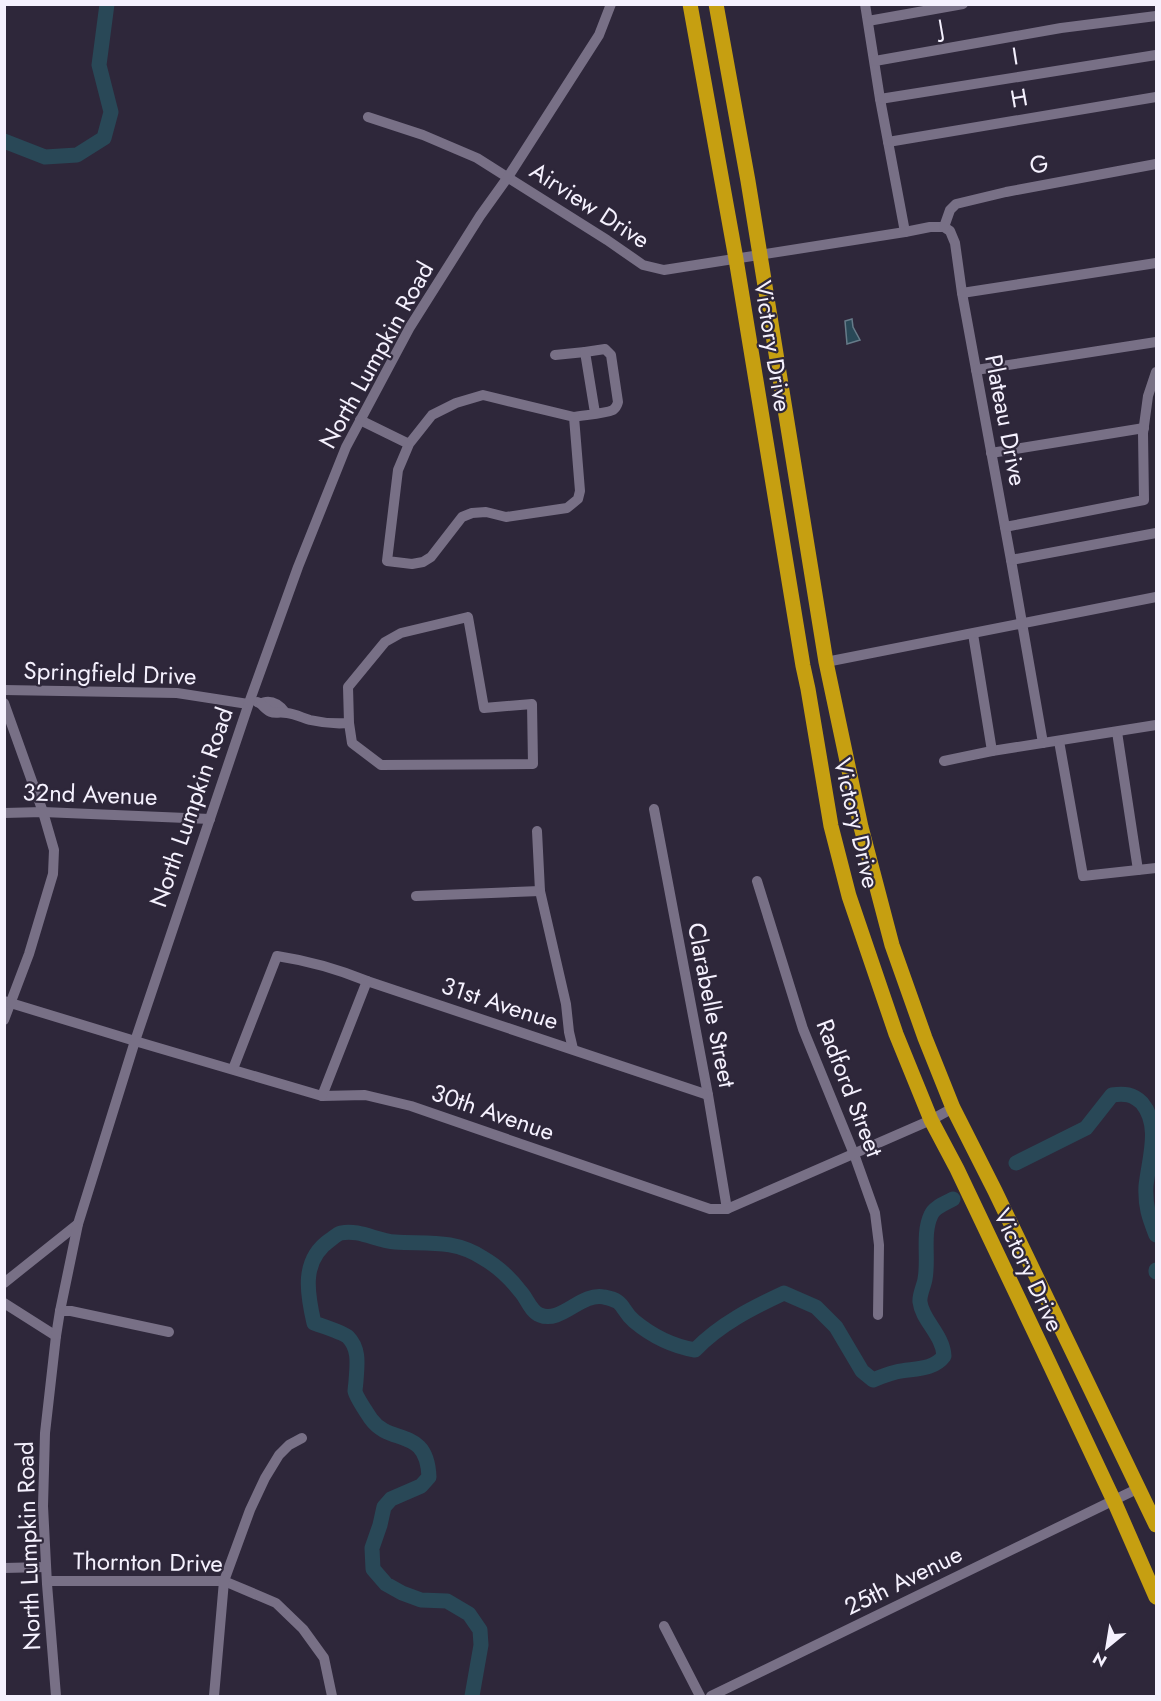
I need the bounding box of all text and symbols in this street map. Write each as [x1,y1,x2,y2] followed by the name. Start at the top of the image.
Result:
[932,10,947,46] street label: J
[1009,38,1021,74] street label: I
[1008,79,1030,117] street label: H
[1027,145,1051,183] street label: G
[523,153,657,257] street label: Airview Drive
[310,255,442,455] street label: North Lumpkin Road
[745,278,801,414] street label: Victory Drive
[976,351,1036,489] street label: Plateau Drive
[23,652,197,694] street label: Springfield Drive
[140,702,242,912] street label: North Lumpkin Road
[825,755,889,891] street label: Victory Drive
[22,774,158,814] street label: 32nd Avenue
[679,920,745,1091] street label: Clarabelle Street
[437,968,563,1038] street label: 31st Avenue
[808,1014,892,1162] street label: Radford Street
[427,1075,559,1149] street label: 30th Avenue
[985,1203,1073,1337] street label: Victory Drive
[7,1441,49,1651] street label: North Lumpkin Road
[838,1536,968,1624] street label: 25th Avenue
[73,1543,223,1581] street label: Thornton Drive
[1077,1617,1137,1677] north arrow
[1088,1646,1111,1673] text: N

